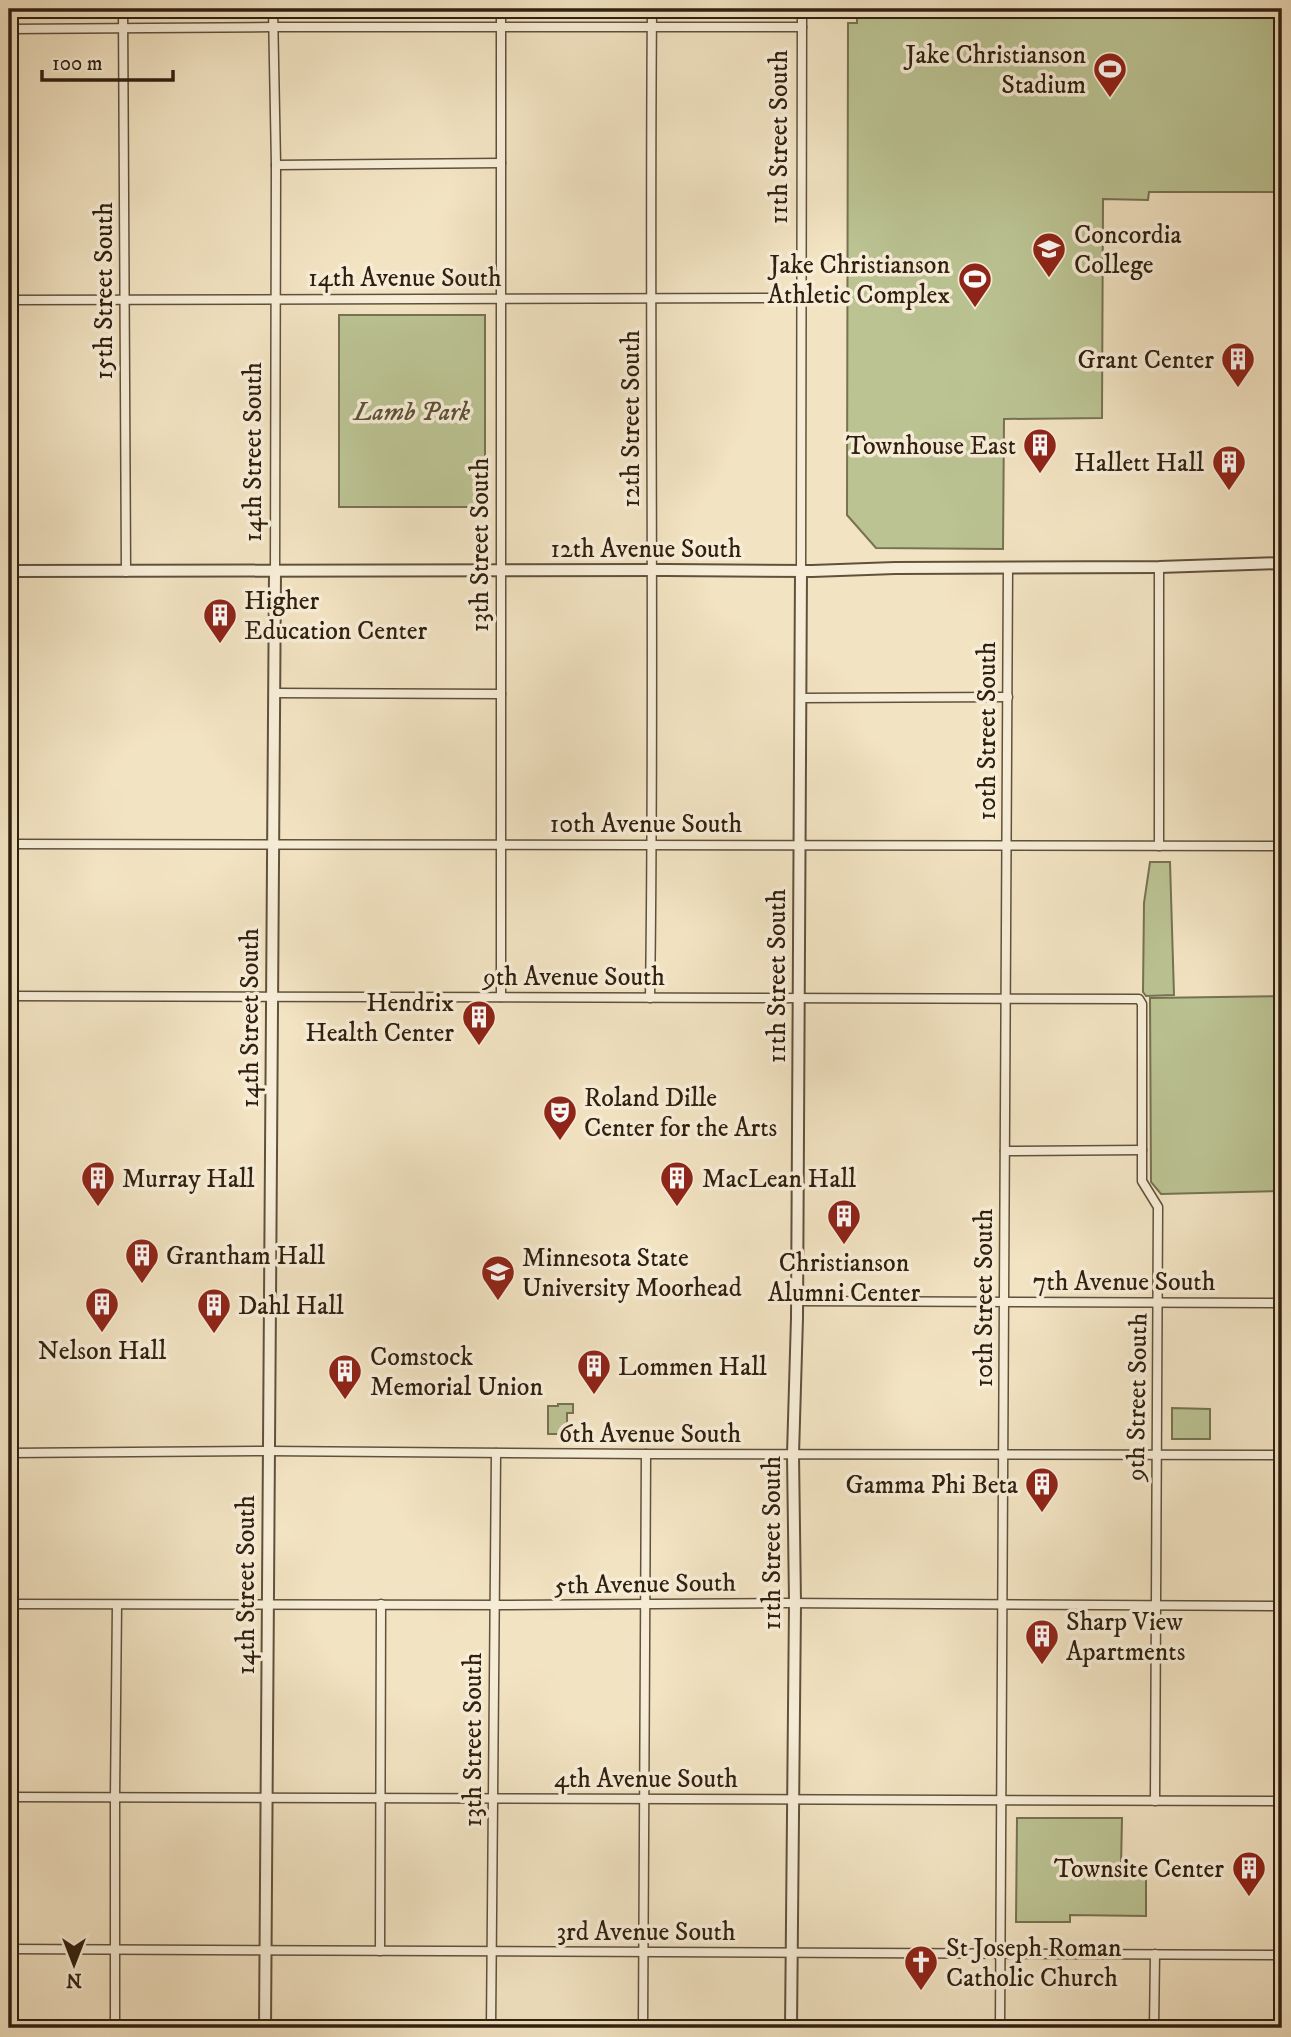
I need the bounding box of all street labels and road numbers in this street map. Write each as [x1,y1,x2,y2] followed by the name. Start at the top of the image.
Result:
[763,49,796,224] street label: 11th Street South
[88,202,121,380] street label: 15th Street South
[308,262,502,295] street label: 14th Avenue South
[615,330,648,508] street label: 12th Street South
[237,362,270,542] street label: 14th Street South
[464,457,497,632] street label: 13th Street South
[550,533,742,566] street label: 12th Avenue South
[971,641,1004,820] street label: 10th Street South
[550,808,743,841] street label: 10th Avenue South
[761,888,794,1063] street label: 11th Street South
[234,928,267,1108] street label: 14th Street South
[481,961,665,994] street label: 9th Avenue South
[968,1208,1001,1387] street label: 10th Street South
[1033,1266,1216,1299] street label: 7th Avenue South
[1119,1312,1155,1483] street label: 9th Street South
[559,1418,742,1451] street label: 6th Avenue South
[756,1455,789,1630] street label: 11th Street South
[230,1495,263,1675] street label: 14th Street South
[554,1566,737,1603] street label: 5th Avenue South
[457,1652,490,1827] street label: 13th Street South
[554,1763,738,1796] street label: 4th Avenue South
[556,1916,736,1949] street label: 3rd Avenue South

